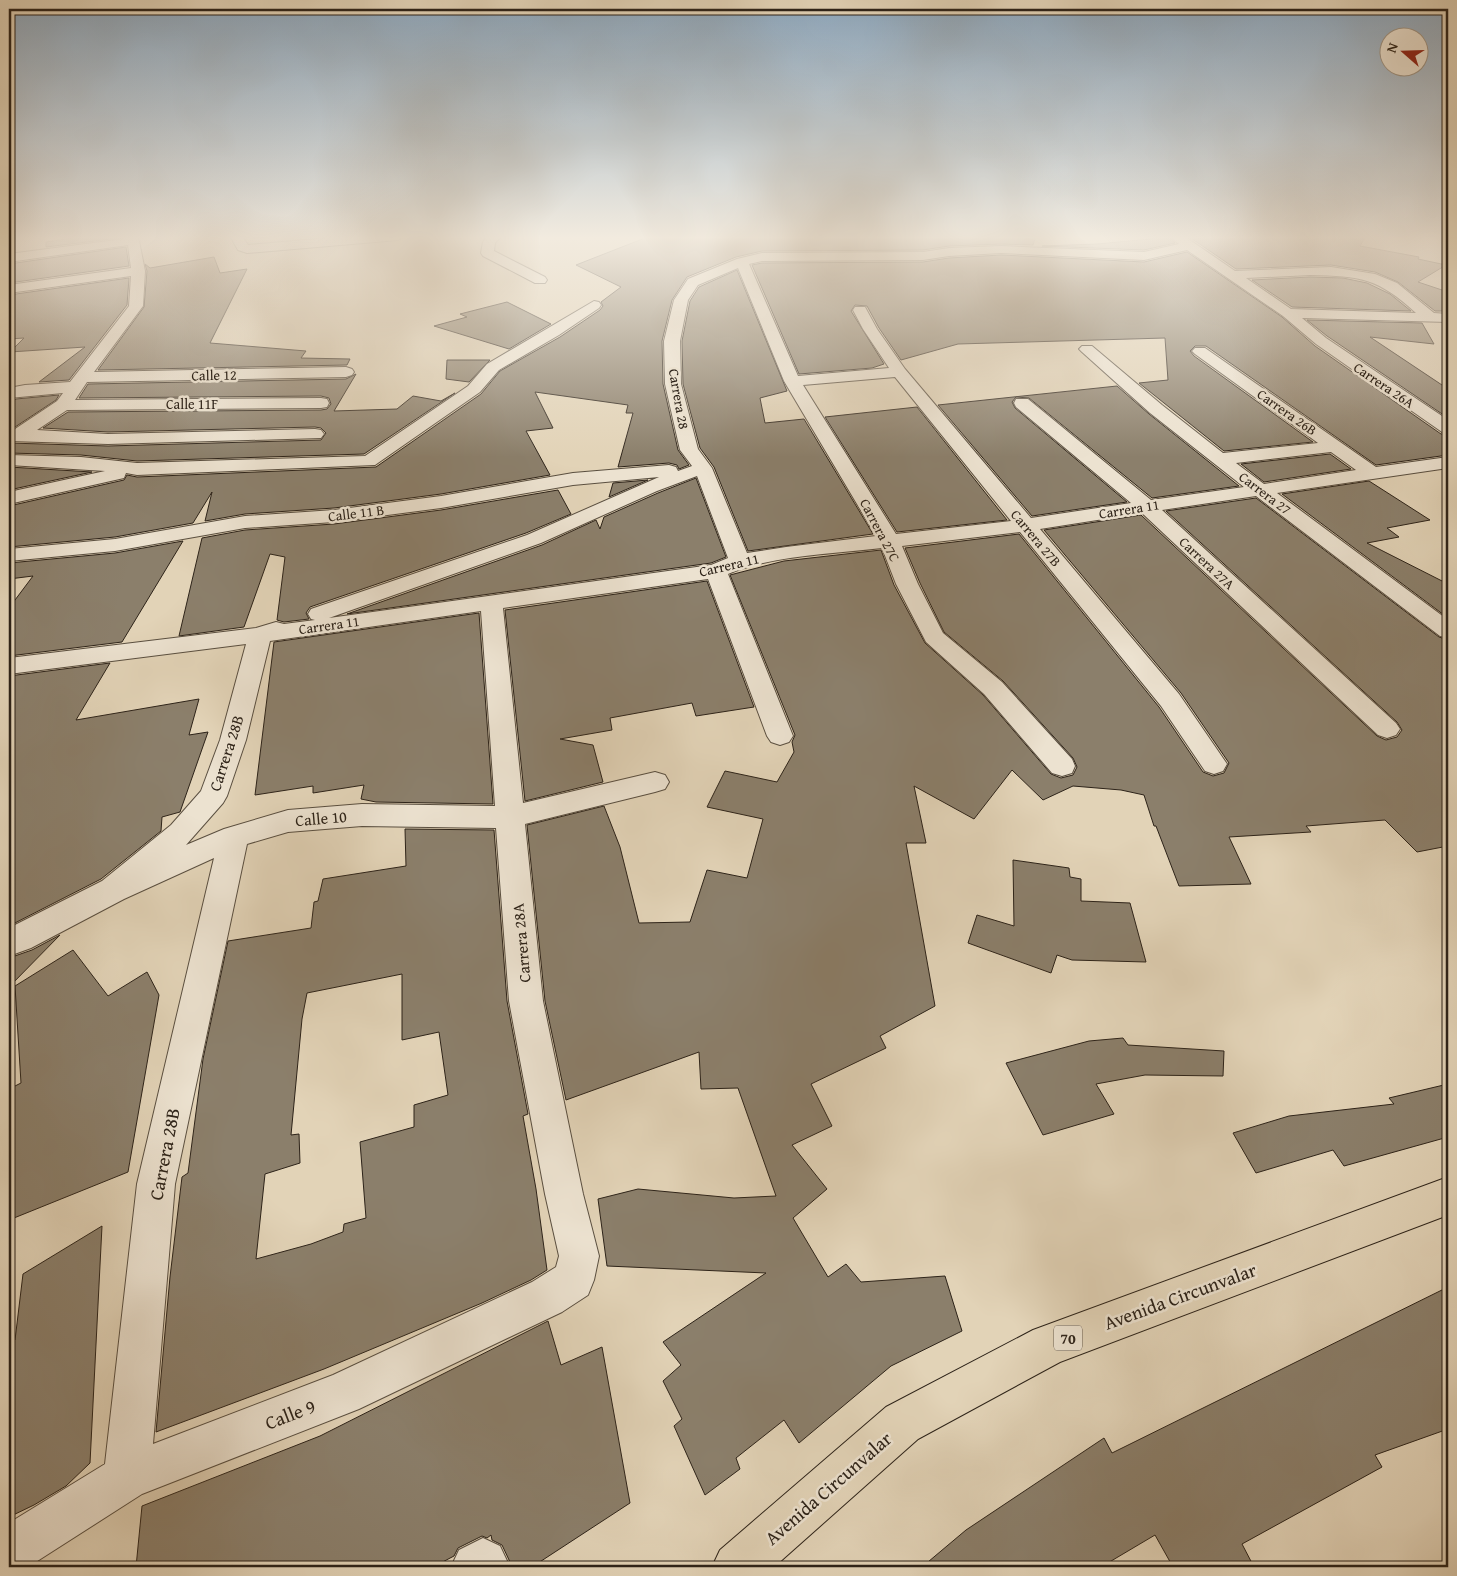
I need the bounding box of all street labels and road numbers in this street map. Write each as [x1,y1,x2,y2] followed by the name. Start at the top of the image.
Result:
[1350,357,1419,413] street label: Carrera 26A
[191,365,237,385] street label: Calle 12
[664,367,694,431] street label: Carrera 28
[1253,384,1321,440] street label: Carrera 26B
[166,394,218,414] street label: Calle 11F
[1235,467,1296,519] street label: Carrera 27
[1097,494,1161,524] street label: Carrera 11
[855,495,905,565] street label: Carrera 27C
[327,500,385,526] street label: Calle 11 B
[1006,505,1066,571] street label: Carrera 27B
[1175,532,1240,594] street label: Carrera 27A
[697,548,761,582] street label: Carrera 11
[297,611,361,639] street label: Carrera 11
[202,712,250,794] street label: Carrera 28B
[294,804,348,832] street label: Calle 10
[506,902,536,984] street label: Carrera 28A
[141,1105,187,1203] street label: Carrera 28B
[1100,1255,1260,1337] street label: Avenida Circunvalar
[1054,1326,1082,1350] road number: 70
[261,1392,319,1436] street label: Calle 9
[758,1425,898,1551] street label: Avenida Circunvalar

